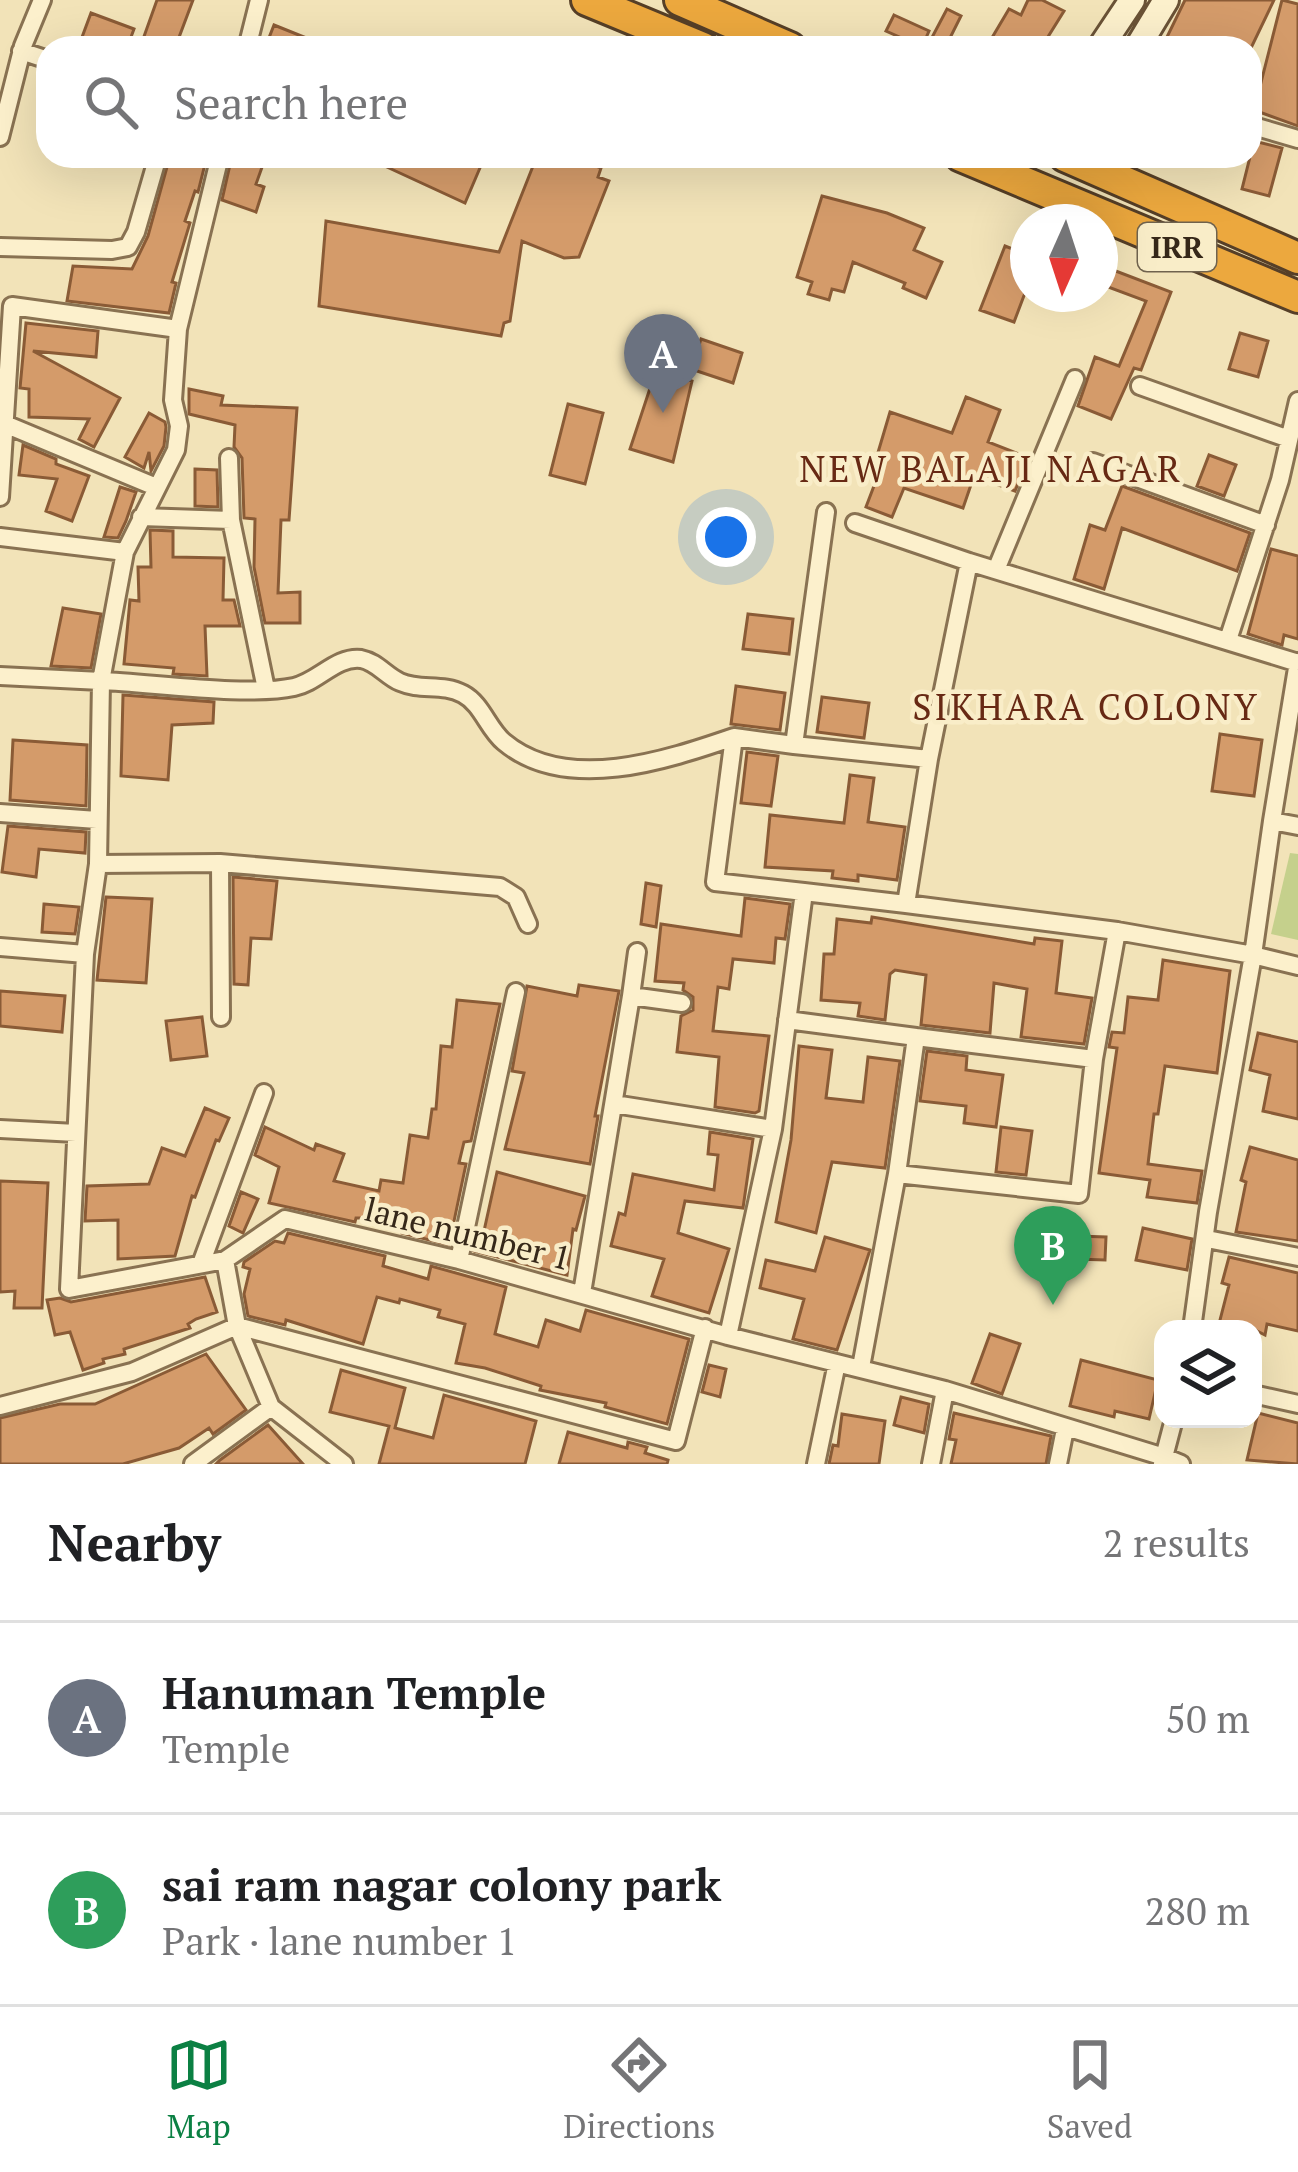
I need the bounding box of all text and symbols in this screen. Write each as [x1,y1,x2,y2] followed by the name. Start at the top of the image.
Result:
[36,36,1262,168] search box
[78,69,144,135] icon: search
[174,72,408,132] text: Search here
[1010,204,1118,312] north arrow
[1138,223,1216,271] road number: IRR
[624,314,702,413] pin: A
[799,445,1183,492] district label: NEW BALAJI NAGAR
[696,507,756,567] your location
[912,683,1260,730] district label: SIKHARA COLONY
[361,1187,575,1279] street label: lane number 1
[1014,1206,1092,1305] pin: B
[1154,1320,1262,1428] map controls
[1154,1320,1262,1428] button: layers
[48,1508,221,1576] text: Nearby
[1103,1516,1250,1568] text: 2 results
[162,1662,546,1722] text: Hanuman Temple
[73,1692,101,1744] text: A
[1165,1692,1250,1744] text: 50 m
[162,1722,290,1774] text: Temple
[162,1854,721,1914] text: sai ram nagar colony park
[74,1884,100,1936] text: B
[1145,1884,1250,1936] text: 280 m
[162,1914,517,1966] text: Park · lane number 1
[166,2032,232,2147] tab: Map
[563,2032,715,2147] tab: Directions
[1047,2032,1132,2147] tab: Saved

